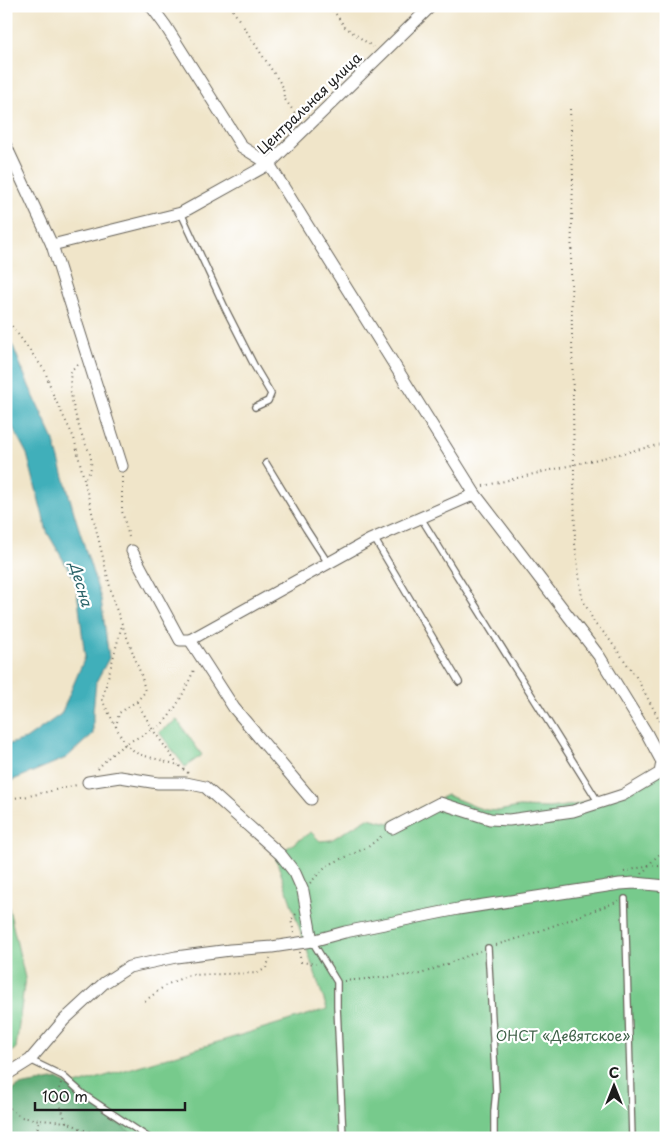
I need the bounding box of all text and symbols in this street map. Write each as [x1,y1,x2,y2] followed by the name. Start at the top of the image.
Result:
[252,47,366,159] street label: Центральная улица
[64,557,99,610] water label: Десна
[496,1025,630,1046] park label: ОНСТ «Девятское»
[590,1062,640,1112] north arrow
[609,1062,619,1083] text: С
[35,1079,185,1111] scale bar
[42,1084,88,1107] text: 100 m

